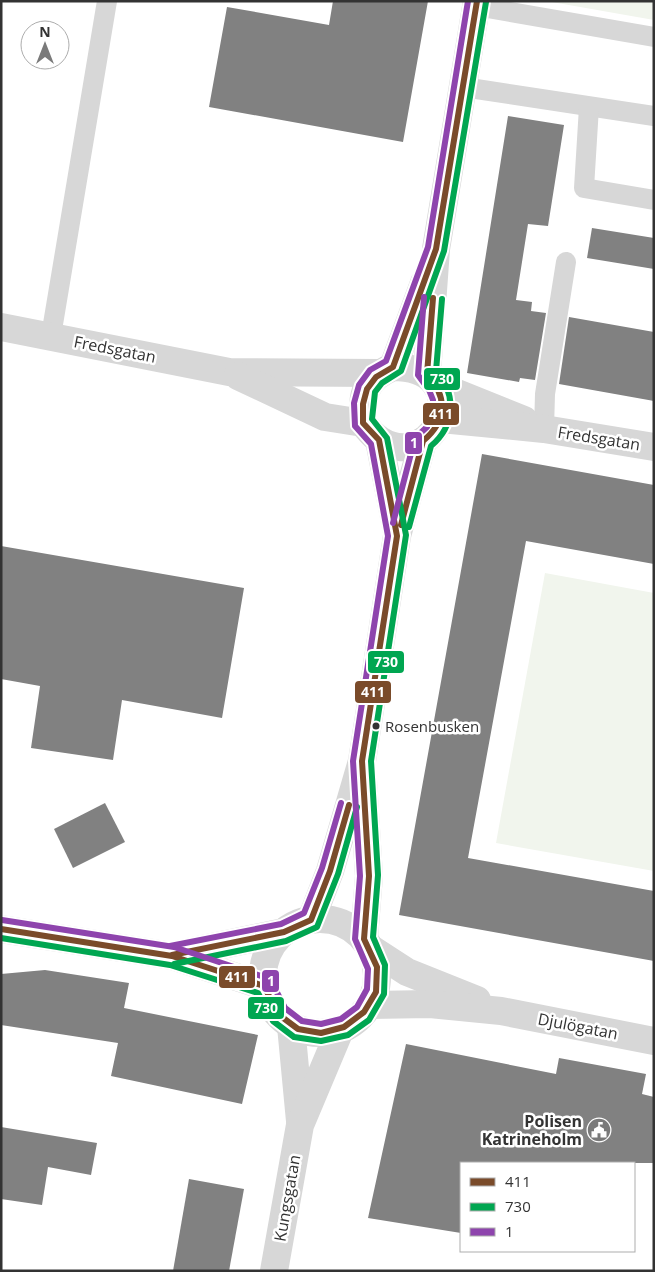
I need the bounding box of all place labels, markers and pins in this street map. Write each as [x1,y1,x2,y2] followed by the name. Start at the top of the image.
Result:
[385,716,479,736] place label: Rosenbusken
[371,721,381,731] marker: Rosenbusken
[482,1110,582,1150] place label: Polisen Katrineholm
[586,1117,612,1143] public building icon: Polisen Katrineholm

